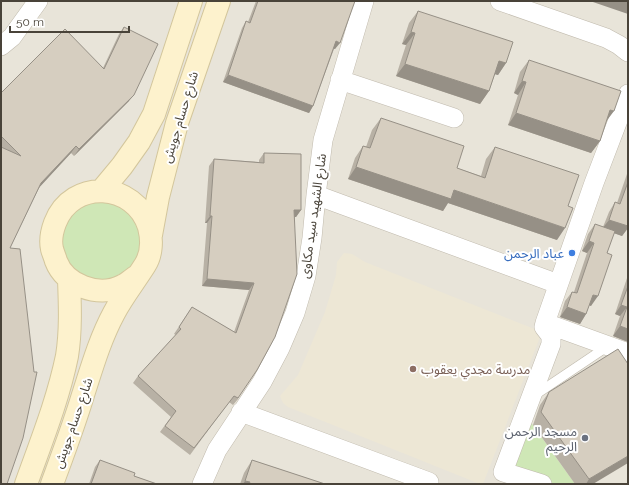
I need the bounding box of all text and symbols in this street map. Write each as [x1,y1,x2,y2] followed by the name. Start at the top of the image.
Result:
[10,8,129,34] scale bar
[16,15,44,29] text: 50 m
[159,69,204,165] street label: شارع حسام جويش
[297,153,332,280] street label: شارع الشهيد سيد مكاوى
[504,246,564,262] place label: عباد الرحمن
[567,248,577,258] marker: عباد الرحمن
[421,362,530,380] place label: مدرسة مجدي يعقوب
[408,364,418,374] marker: مدرسة مجدي يعقوب
[50,376,98,471] street label: شارع حسام جويش
[505,424,577,457] place label: مسجد الرحمن الرحيم
[580,433,590,443] marker: مسجد الرحمن الرحيم

